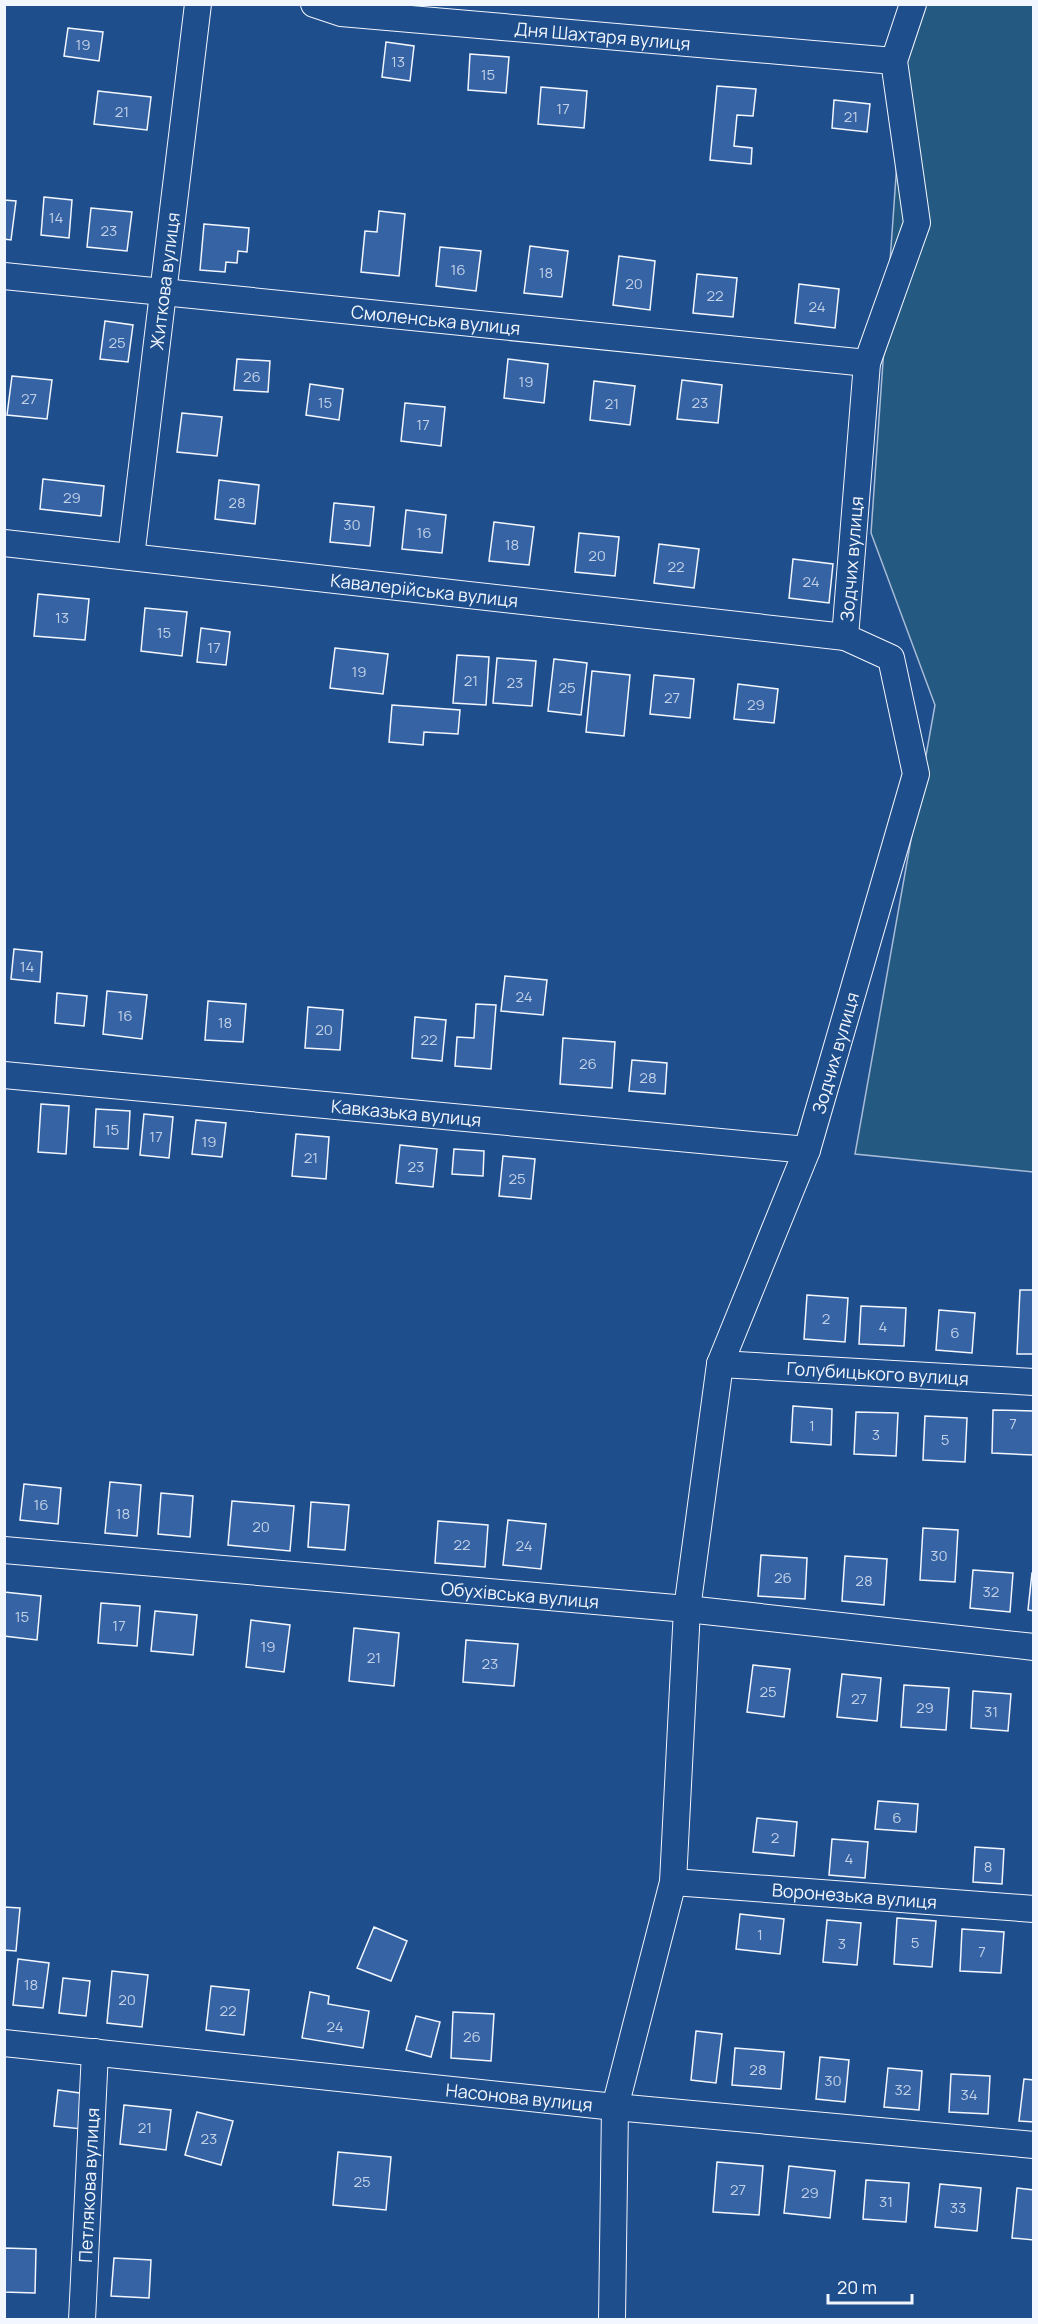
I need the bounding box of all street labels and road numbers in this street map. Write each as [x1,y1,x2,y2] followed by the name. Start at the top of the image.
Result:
[513,16,692,55] street label: Дня Шахтаря вулиця
[144,211,185,351] street label: Житкова вулиця
[350,299,522,340] street label: Смоленська вулиця
[834,495,868,623] street label: Зодчих вулиця
[329,568,520,612] street label: Кавалерійська вулиця
[806,989,864,1117] street label: Зодчих вулиця
[330,1094,483,1132] street label: Кавказька вулиця
[786,1356,970,1390] street label: Голубицького вулиця
[440,1576,600,1613] street label: Обухівська вулиця
[771,1877,938,1914] street label: Воронезька вулиця
[444,2077,594,2117] street label: Насонова вулиця
[73,2107,104,2263] street label: Петлякова вулиця

